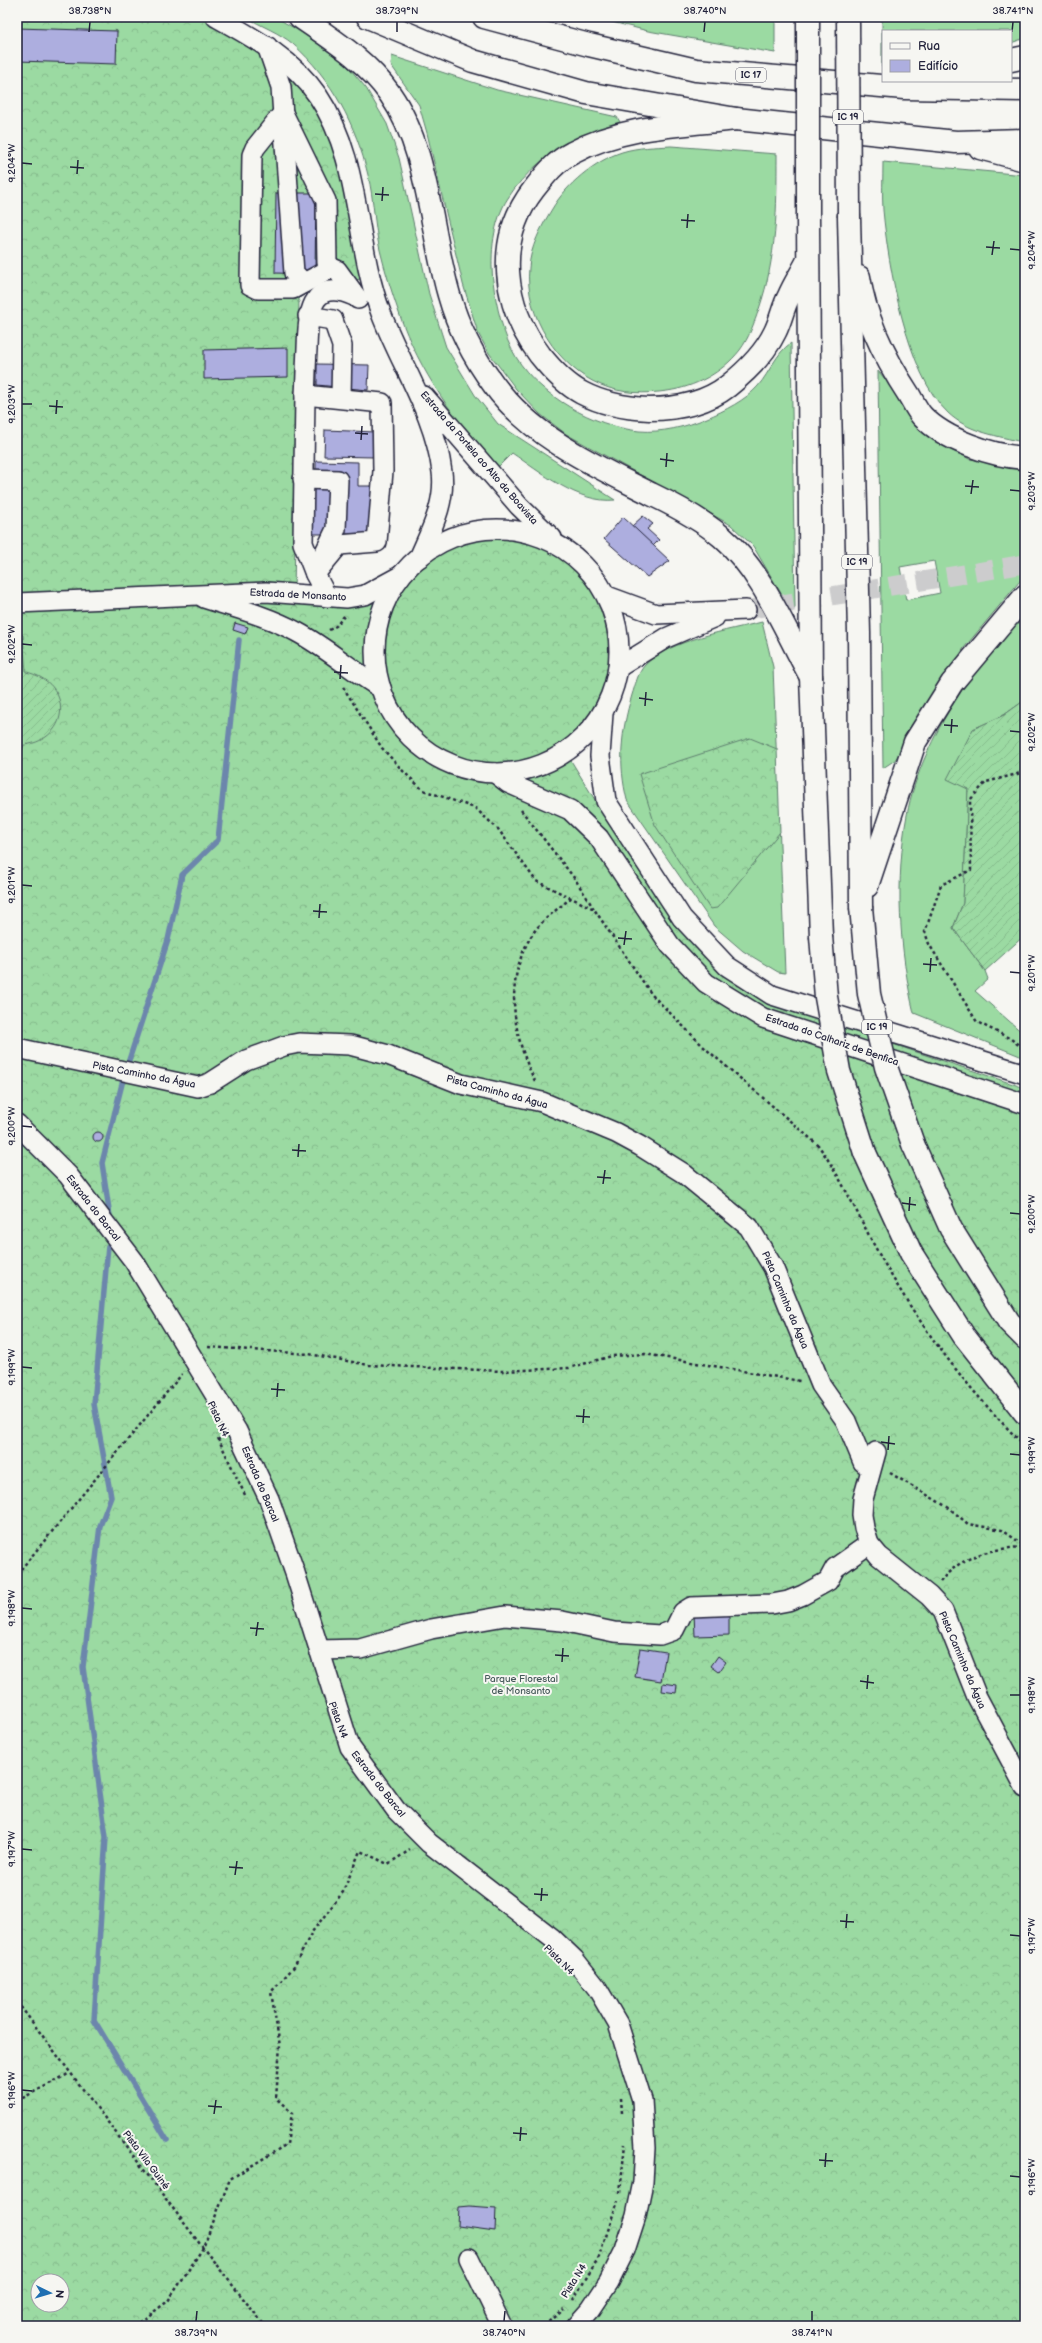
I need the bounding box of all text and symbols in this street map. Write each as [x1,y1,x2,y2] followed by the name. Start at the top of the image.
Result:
[69,5,111,17] text: 38.738°N
[376,5,418,17] text: 38.739°N
[684,5,726,17] text: 38.740°N
[993,5,1033,17] text: 38.741°N
[882,30,1012,82] legend
[918,39,940,54] text: Rua
[918,59,958,74] text: Edifício
[736,68,766,82] road number: IC 17
[833,110,863,124] road number: IC 19
[6,144,18,182] text: 9.204°W
[1026,231,1038,269] text: 9.204°W
[6,384,18,424] text: 9.203°W
[418,389,540,527] street label: Estrada da Portela ao Alto da Boavista
[1026,471,1038,511] text: 9.203°W
[842,555,872,569] road number: IC 19
[249,586,347,604] street label: Estrada de Monsanto
[6,625,18,663] text: 9.202°W
[1026,713,1038,751] text: 9.202°W
[6,866,18,904] text: 9.201°W
[1026,954,1038,992] text: 9.201°W
[764,1012,901,1069] street label: Estrada do Calhariz de Benfica
[862,1020,892,1034] road number: IC 19
[91,1059,197,1091] street label: Pista Caminho da Água
[445,1073,549,1111] street label: Pista Caminho da Água
[6,1106,18,1146] text: 9.200°W
[63,1172,123,1244] street label: Estrada do Barcal
[1026,1194,1038,1234] text: 9.200°W
[759,1249,811,1351] street label: Pista Caminho da Água
[6,1349,18,1385] text: 9.199°W
[204,1399,232,1439] street label: Pista N4
[1026,1437,1038,1473] text: 9.199°W
[239,1444,281,1524] street label: Estrada do Barcal
[6,1590,18,1626] text: 9.198°W
[936,1609,988,1711] street label: Pista Caminho da Água
[484,1673,558,1697] park label: Parque Florestal de Monsanto
[1026,1677,1038,1713] text: 9.198°W
[326,1700,350,1740] street label: Pista N4
[348,1748,408,1820] street label: Estrada do Barcal
[6,1831,18,1867] text: 9.197°W
[1026,1918,1038,1954] text: 9.197°W
[541,1942,577,1978] street label: Pista N4
[6,2071,18,2109] text: 9.196°W
[120,2128,172,2192] street label: Pista Vila Guiné
[1026,2158,1038,2196] text: 9.196°W
[559,2262,589,2300] street label: Pista N4
[30,2273,70,2313] north arrow
[53,2289,66,2299] text: N
[175,2327,217,2339] text: 38.739°N
[483,2327,525,2339] text: 38.740°N
[792,2327,832,2339] text: 38.741°N

